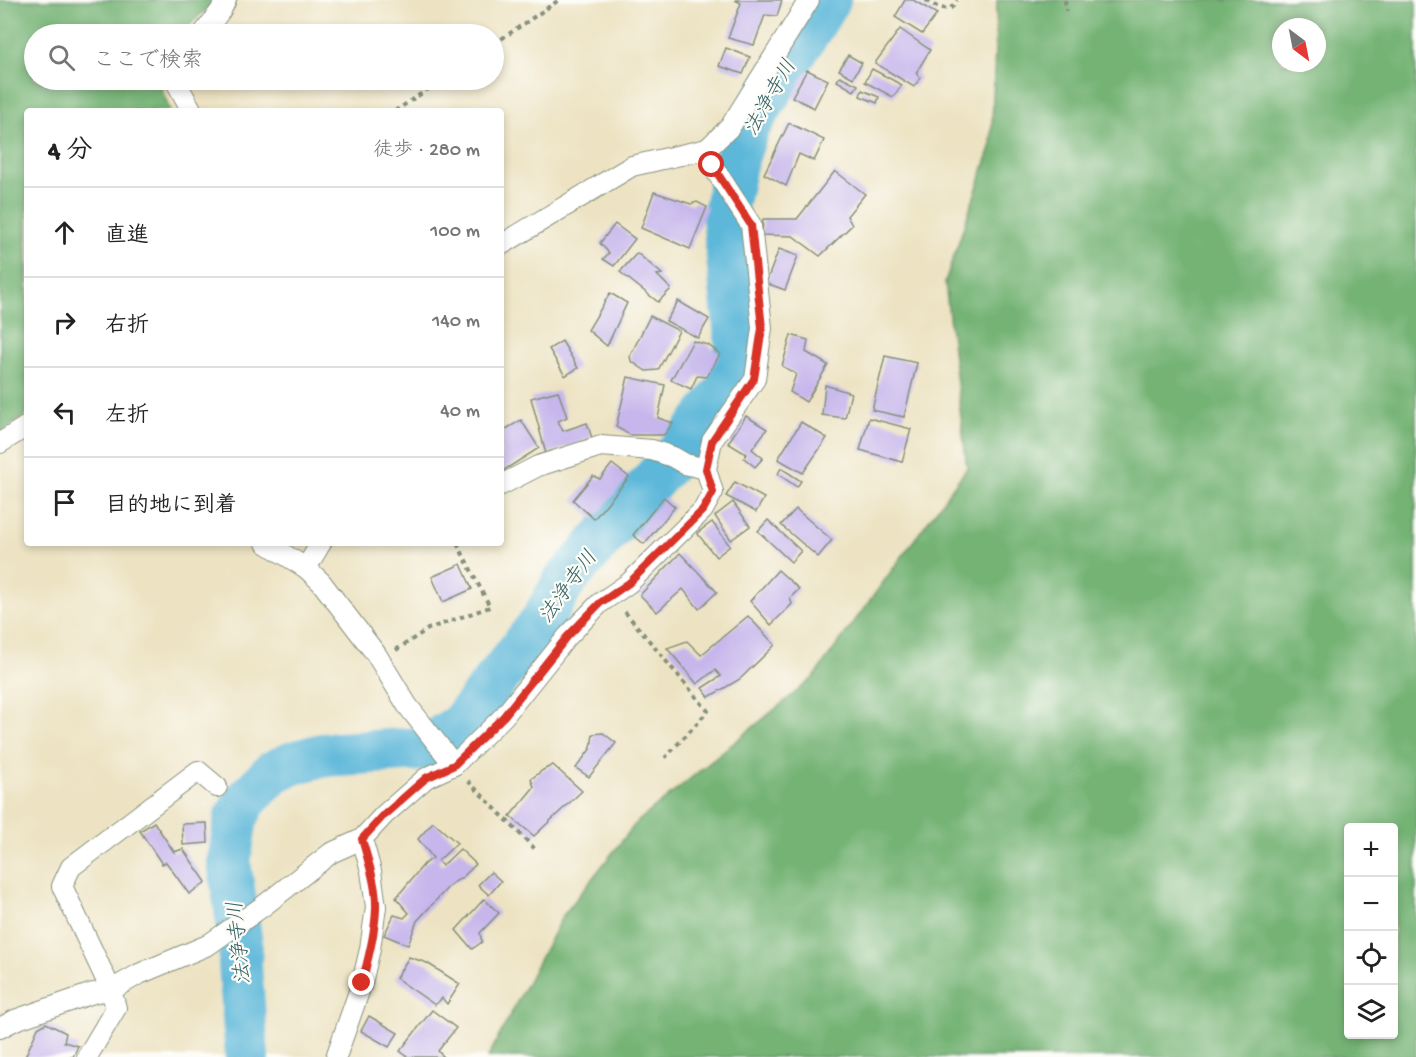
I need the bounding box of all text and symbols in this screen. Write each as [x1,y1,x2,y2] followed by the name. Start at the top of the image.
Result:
[1272,18,1326,72] north arrow
[24,24,504,90] search box
[45,41,78,74] icon: search
[93,49,203,75] text: ここで検索
[738,55,804,141] water label: 法浄寺川
[48,137,92,168] text: 4 分
[373,140,480,163] text: 徒歩 · 280 m
[698,151,724,177] route start
[48,216,81,249] icon: ahead
[430,221,480,244] text: 100 m
[105,224,149,250] text: 直進
[48,306,81,339] icon: right
[432,311,480,334] text: 140 m
[105,314,149,340] text: 右折
[48,396,81,429] icon: left
[440,401,480,424] text: 40 m
[105,404,149,430] text: 左折
[48,486,81,519] icon: arrive
[105,494,237,520] text: 目的地に到着
[533,546,605,629] water label: 法浄寺川
[1344,823,1398,1039] map controls
[1344,823,1398,877] button: +
[1344,877,1398,931] button: −
[223,900,258,986] water label: 法浄寺川
[1344,931,1398,985] button: locate
[348,969,374,995] route end
[1344,985,1398,1039] button: layers

